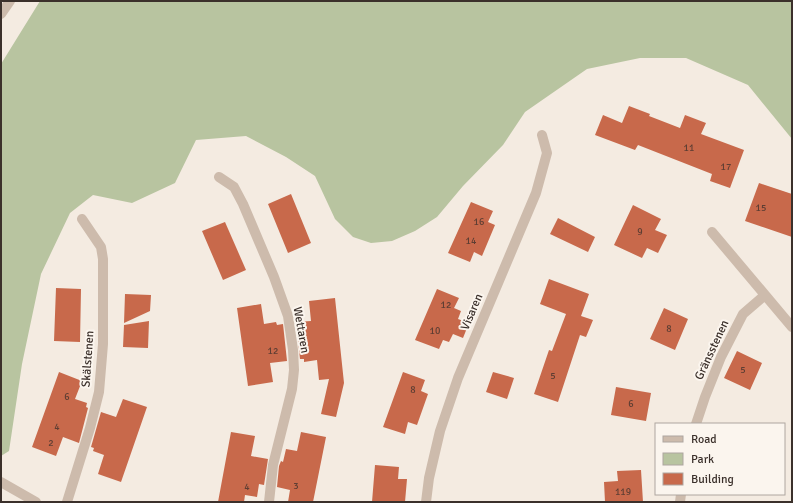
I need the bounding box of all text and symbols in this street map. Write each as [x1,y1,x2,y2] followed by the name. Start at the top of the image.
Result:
[684,142,694,154] house number: 11
[721,161,731,173] house number: 17
[756,202,766,214] house number: 15
[474,216,484,228] house number: 16
[637,226,643,238] house number: 9
[466,235,477,247] house number: 14
[458,291,486,333] street label: Visaren
[441,299,451,311] house number: 12
[290,306,312,354] street label: Wettaren
[692,318,732,382] street label: Gränsstenen
[666,323,672,335] house number: 8
[430,325,440,337] house number: 10
[79,330,97,388] street label: Skälstenen
[268,345,278,357] house number: 12
[740,364,746,376] house number: 5
[550,370,556,382] house number: 5
[410,384,416,396] house number: 8
[64,391,70,403] house number: 6
[628,398,634,410] house number: 6
[54,421,60,433] house number: 4
[655,423,785,495] legend
[691,432,717,447] text: Road
[48,437,54,449] house number: 2
[691,452,714,467] text: Park
[691,472,734,487] text: Building
[293,480,299,492] house number: 3
[244,481,250,493] house number: 4
[615,486,631,498] house number: 119

